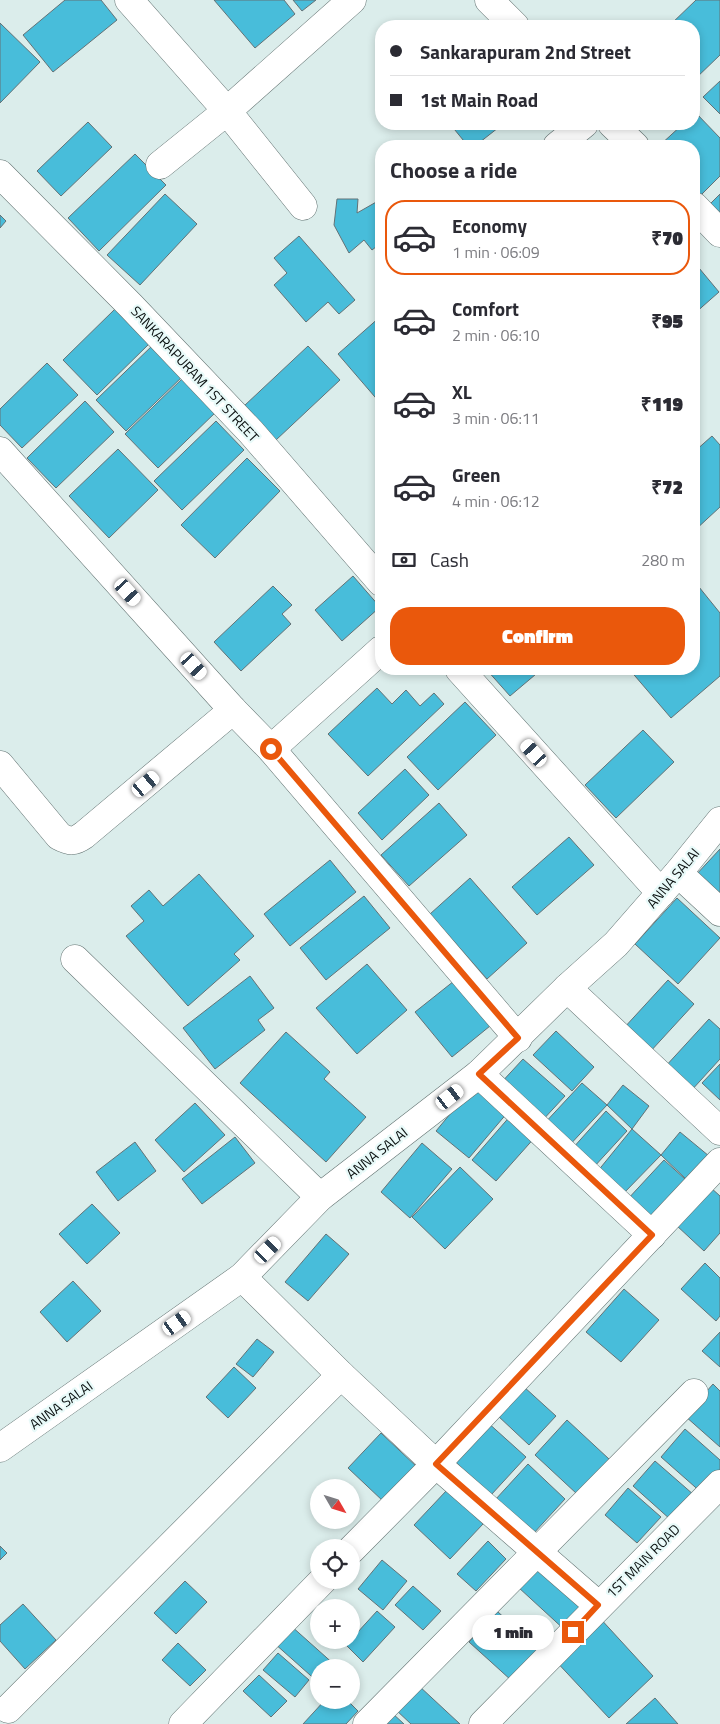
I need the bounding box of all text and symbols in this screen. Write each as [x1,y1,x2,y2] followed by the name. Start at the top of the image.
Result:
[420,37,631,66] text: Sankarapuram 2nd Street
[420,85,538,114] text: 1st Main Road
[390,153,517,187] text: Choose a ride
[452,211,527,240] text: Economy
[392,215,437,260] icon: car
[651,223,683,252] text: ₹70
[452,240,540,264] text: 1 min · 06:09
[452,294,519,323] text: Comfort
[392,298,437,343] icon: car
[126,301,265,447] street label: SANKARAPURAM 1ST STREET
[651,306,683,335] text: ₹95
[452,323,540,347] text: 2 min · 06:10
[452,377,472,406] text: XL
[392,381,437,426] icon: car
[641,389,683,418] text: ₹119
[452,406,540,430] text: 3 min · 06:11
[452,460,501,489] text: Green
[392,464,437,509] icon: car
[651,472,683,501] text: ₹72
[452,489,540,513] text: 4 min · 06:12
[430,545,469,574] text: Cash
[390,546,418,574] icon: cash
[641,548,685,572] text: 280 m
[112,576,143,608] car
[390,607,685,665] button: Confirm
[178,650,209,682] car
[518,737,549,769] car
[260,738,282,760] route start
[129,769,162,799] car
[641,843,704,912] street label: ANNA SALAI
[433,1082,466,1112] car
[341,1122,412,1183] street label: ANNA SALAI
[252,1234,283,1266] car
[160,1308,193,1338] car
[25,1375,97,1434] street label: ANNA SALAI
[310,1479,360,1529] north arrow
[310,1479,360,1709] map controls
[601,1519,684,1602] street label: 1ST MAIN ROAD
[310,1539,360,1589] button: locate
[310,1599,360,1649] button: +
[473,1614,556,1650] callout: 1 min
[493,1620,533,1644] text: 1 min
[562,1621,584,1643] route end
[310,1659,360,1709] button: −

